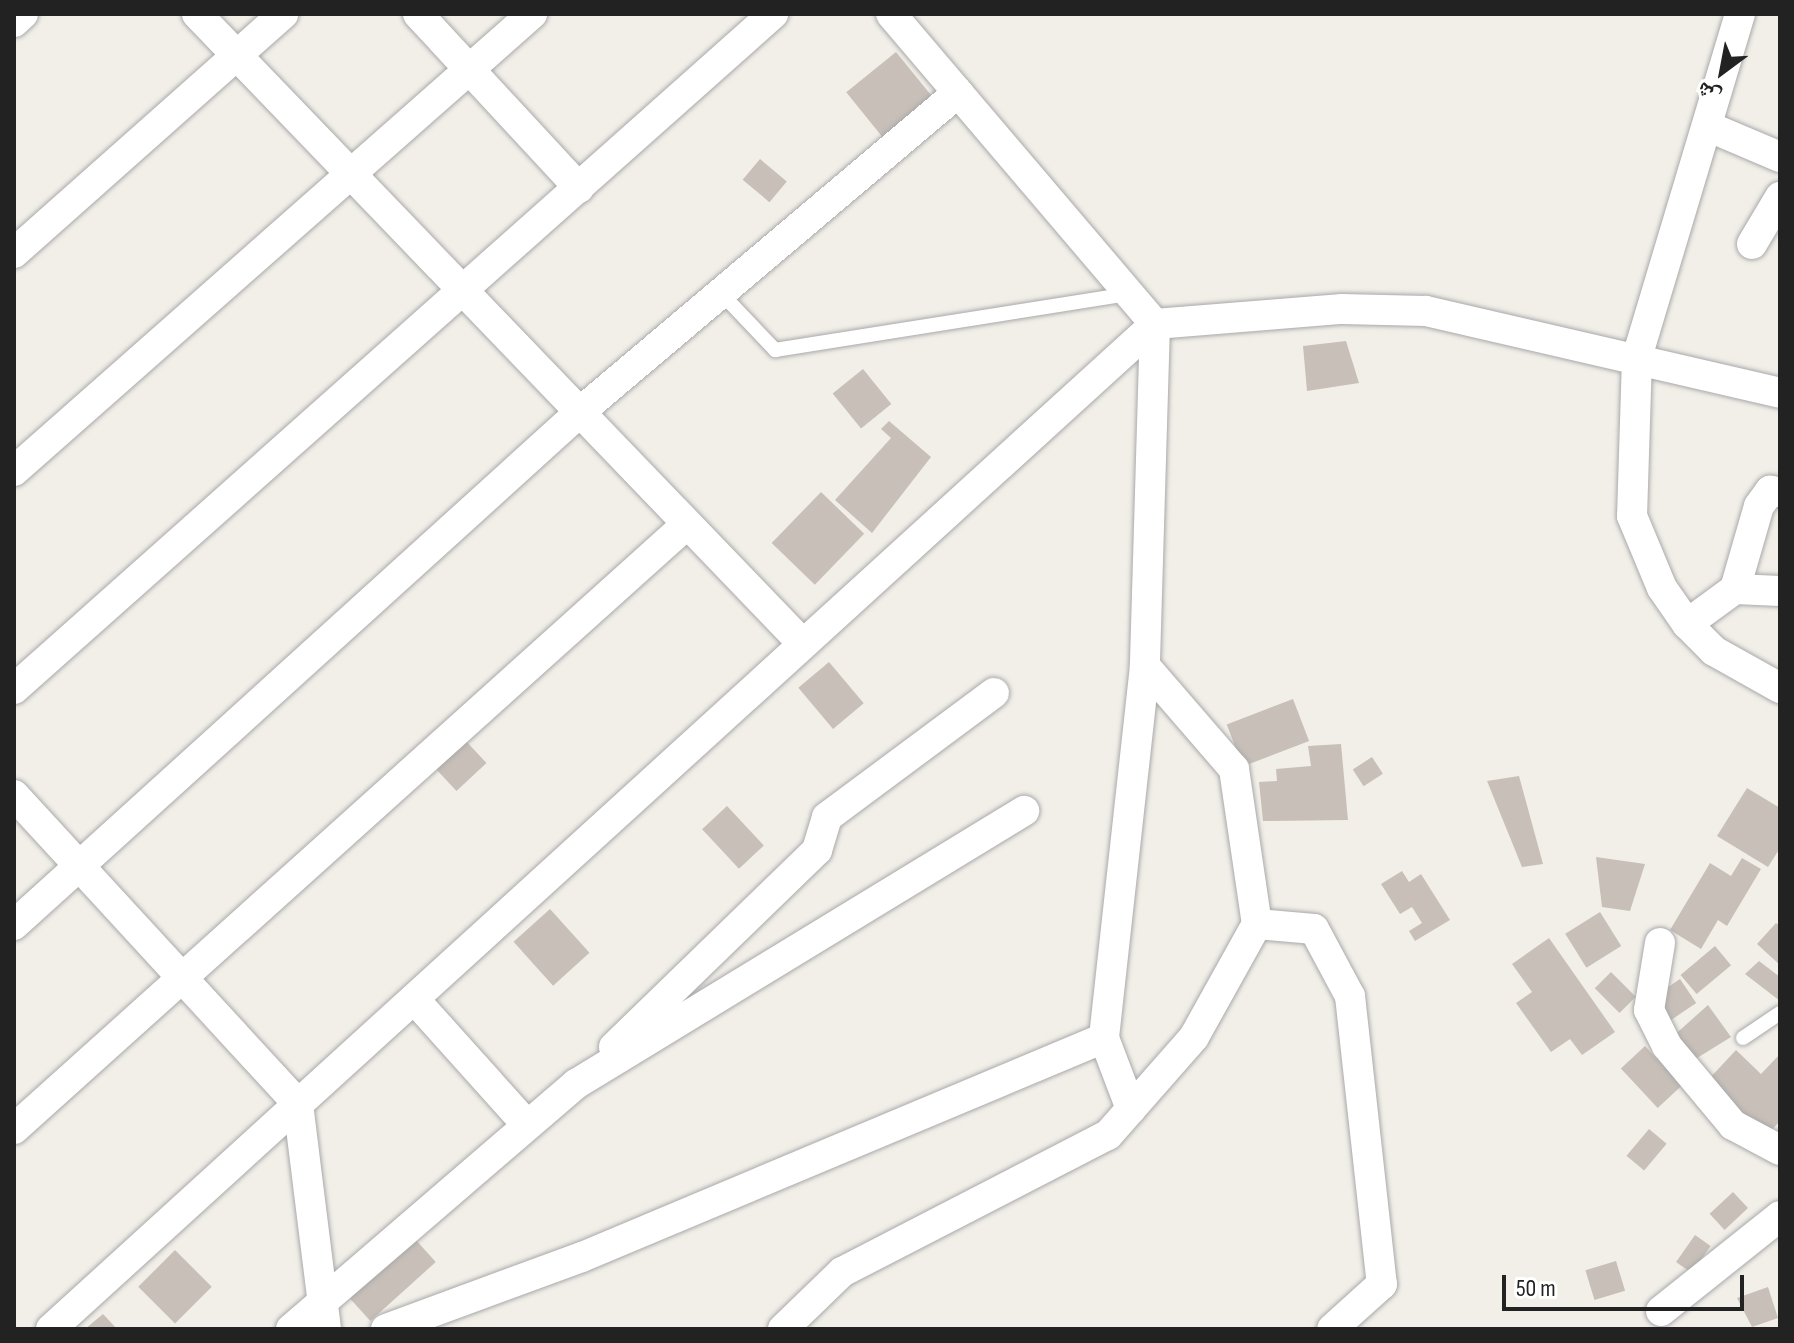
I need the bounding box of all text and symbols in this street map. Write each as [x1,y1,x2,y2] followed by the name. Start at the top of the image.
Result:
[1682,32,1762,112] north arrow
[1692,75,1726,110] text: ش
[1506,1259,1748,1309] scale bar
[1516,1274,1556,1303] text: 50 m

